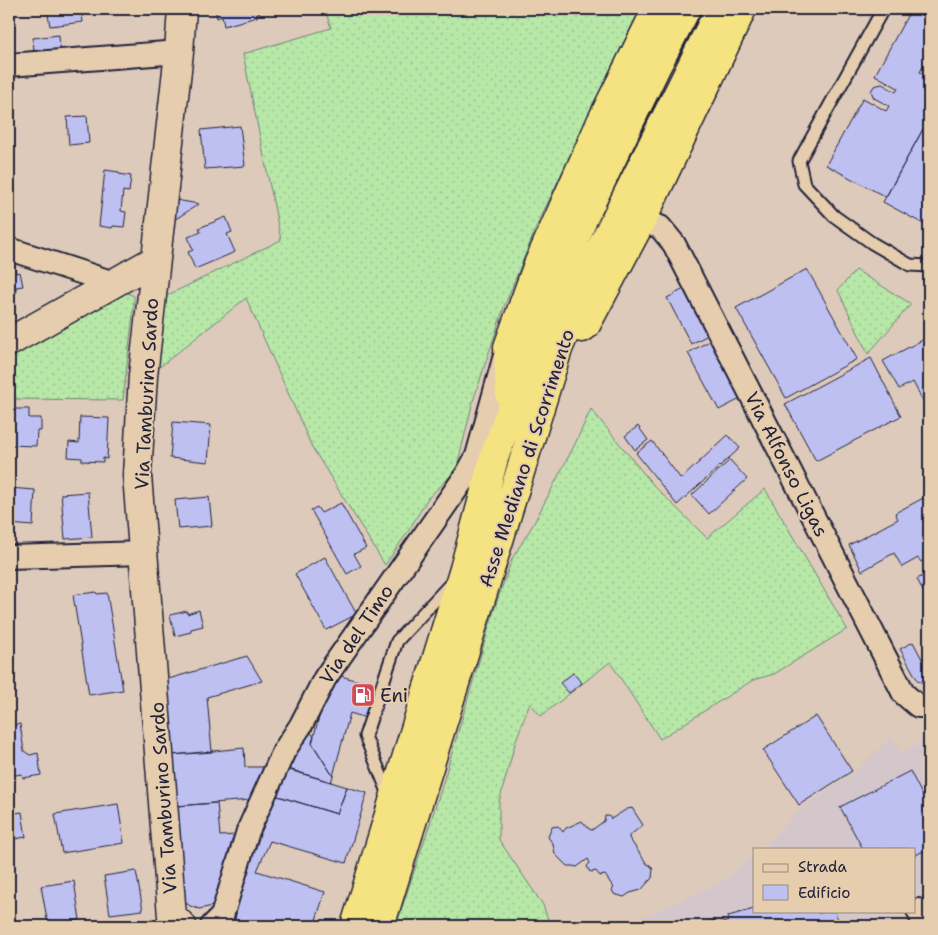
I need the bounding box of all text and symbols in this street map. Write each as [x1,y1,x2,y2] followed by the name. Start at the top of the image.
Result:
[129,297,164,491] street label: Via Tamburino Sardo
[473,326,580,590] street label: Asse Mediano di Scorrimento
[739,387,834,541] street label: Via Alfonso Ligas
[314,580,399,689] street label: Via del Timo
[350,682,376,708] fuel station icon: Eni
[380,683,408,708] place label: Eni
[144,701,183,895] street label: Via Tamburino Sardo
[753,848,916,912] legend
[798,857,847,877] text: Strada
[798,883,850,903] text: Edificio

